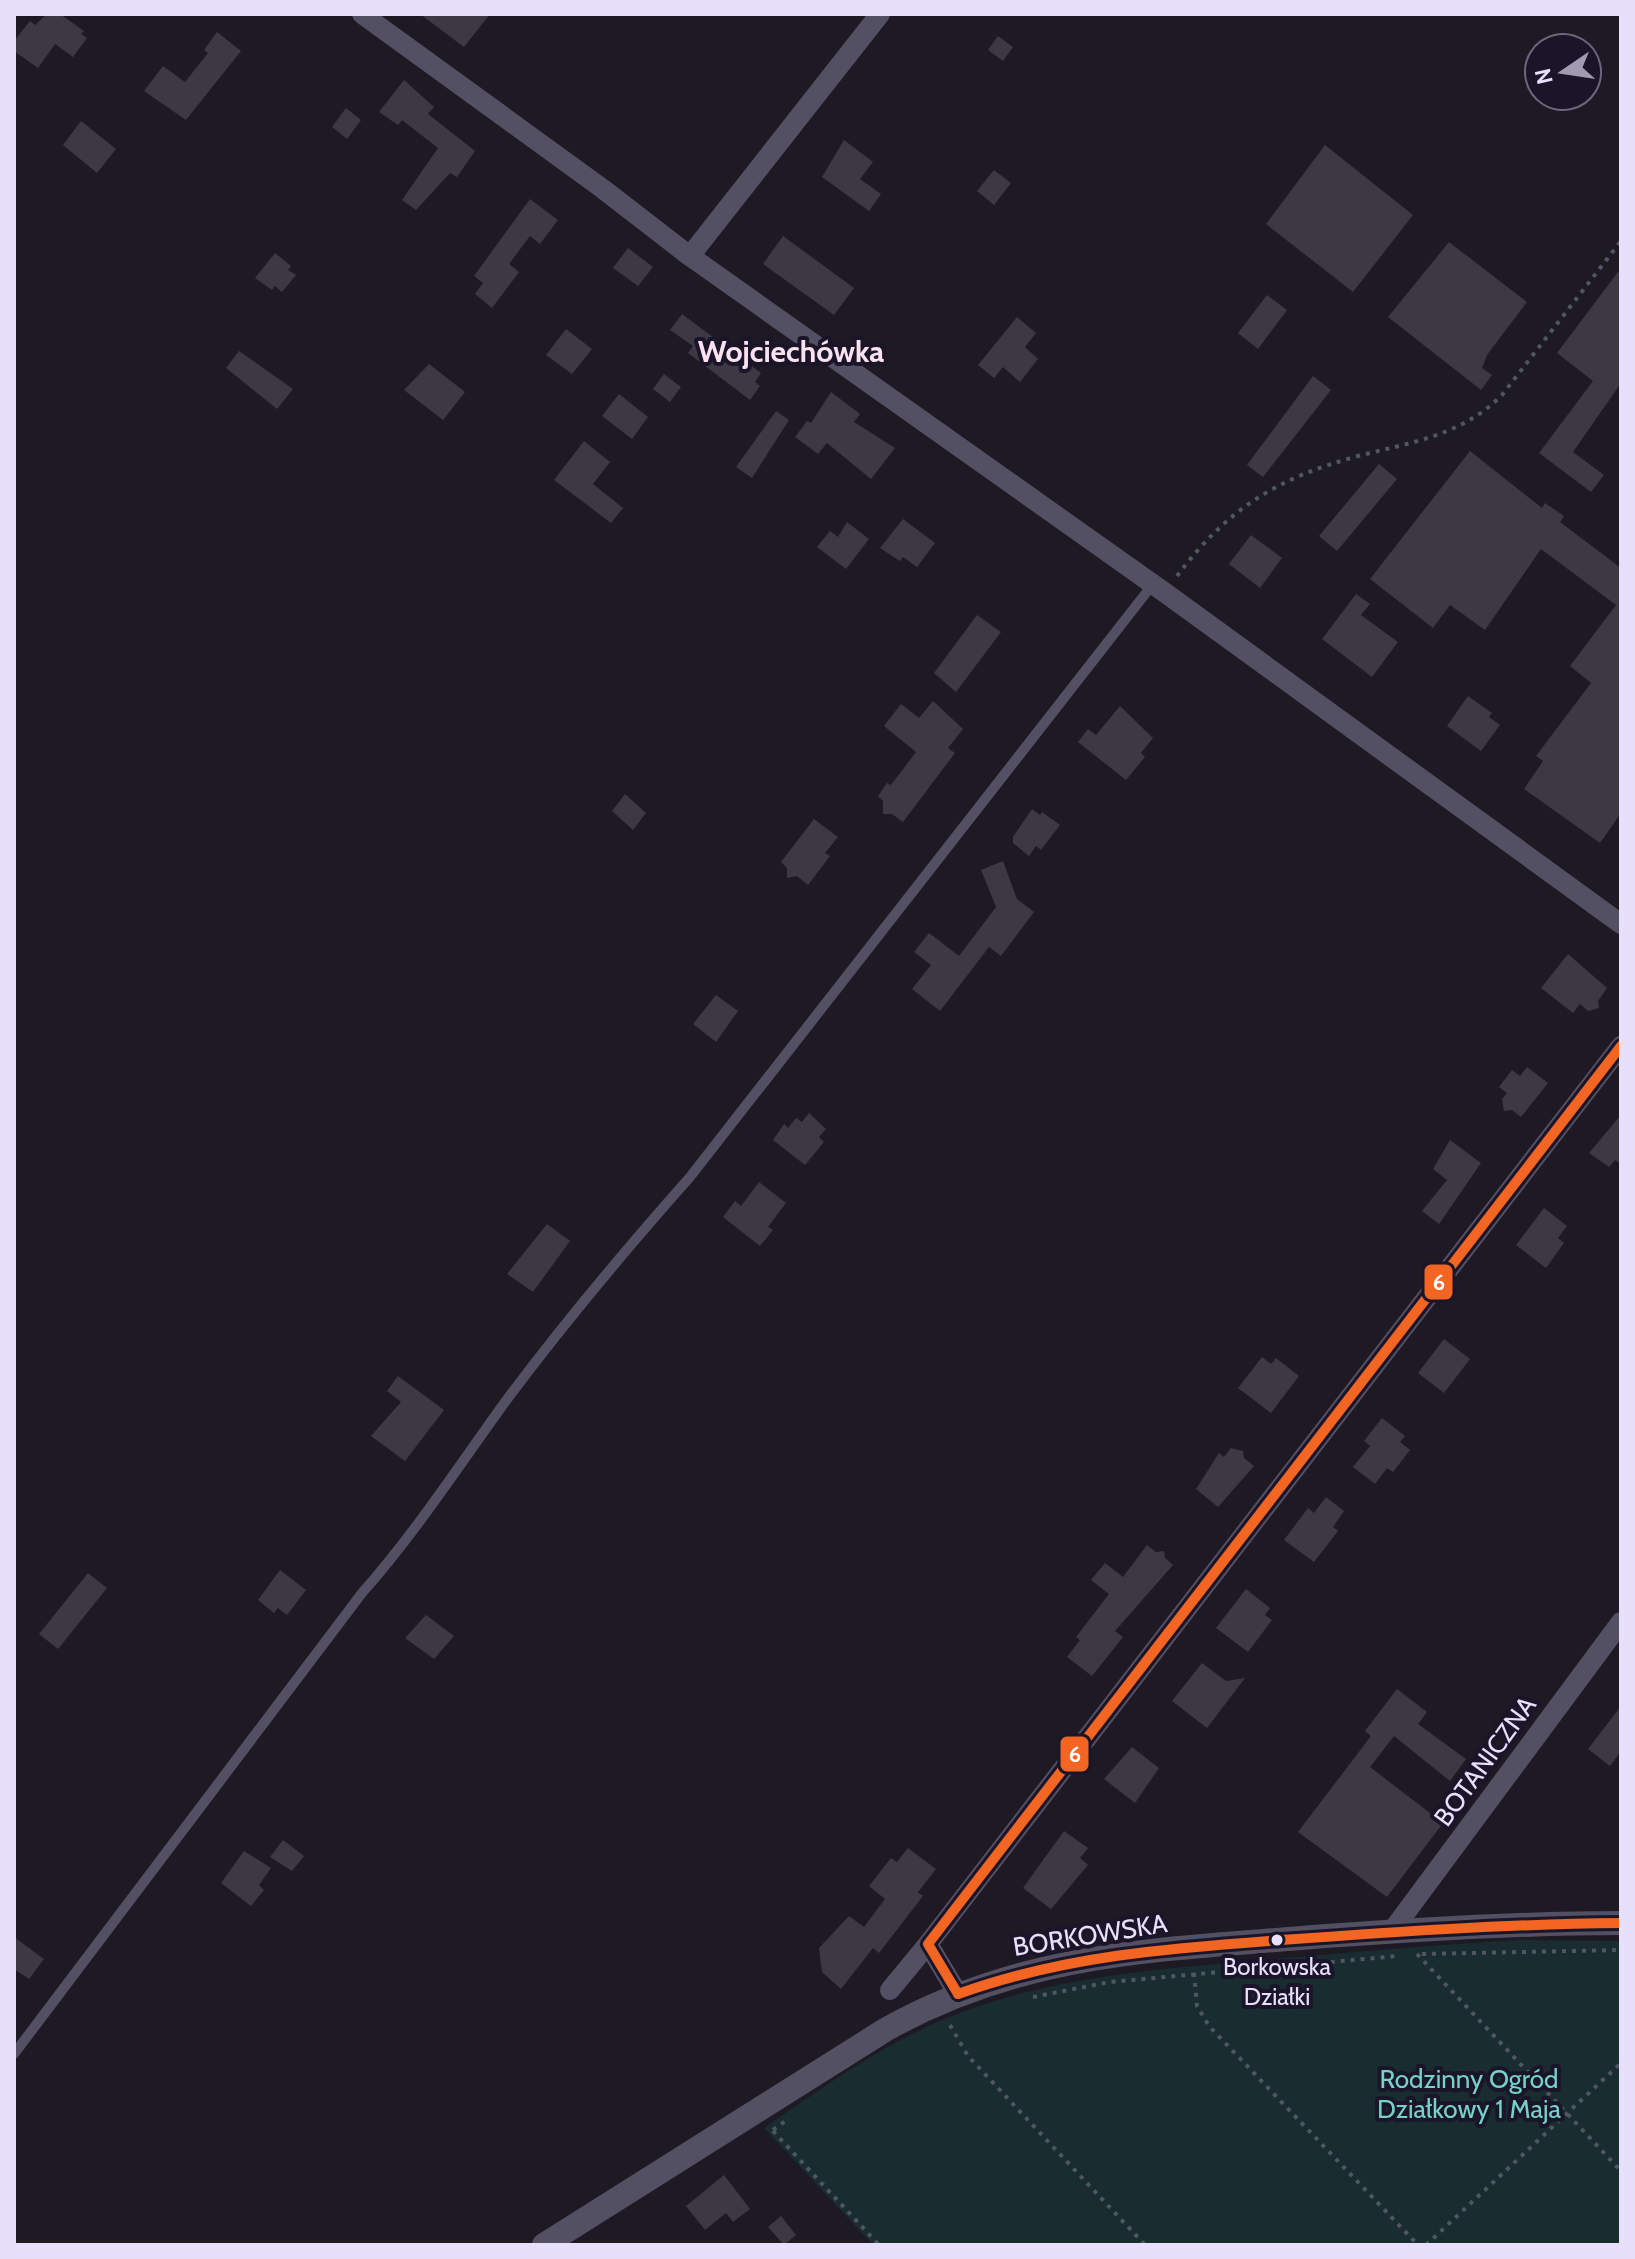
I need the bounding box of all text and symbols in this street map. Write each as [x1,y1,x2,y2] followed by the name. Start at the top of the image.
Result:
[1523,32,1603,112] north arrow
[1529,66,1559,87] text: N
[698,333,884,370] district label: Wojciechówka
[1423,1263,1454,1301] line badge: 6
[1433,1269,1445,1296] text: 6
[1427,1690,1543,1832] street label: BOTANICZNA
[1059,1735,1090,1773] line badge: 6
[1069,1741,1081,1768] text: 6
[1011,1907,1169,1963] street label: BORKOWSKA
[1269,1932,1285,1948] marker: Borkowska Działki
[1223,1952,1331,2011] place label: Borkowska Działki
[1377,2063,1561,2125] park label: Rodzinny Ogród Działkowy 1 Maja

